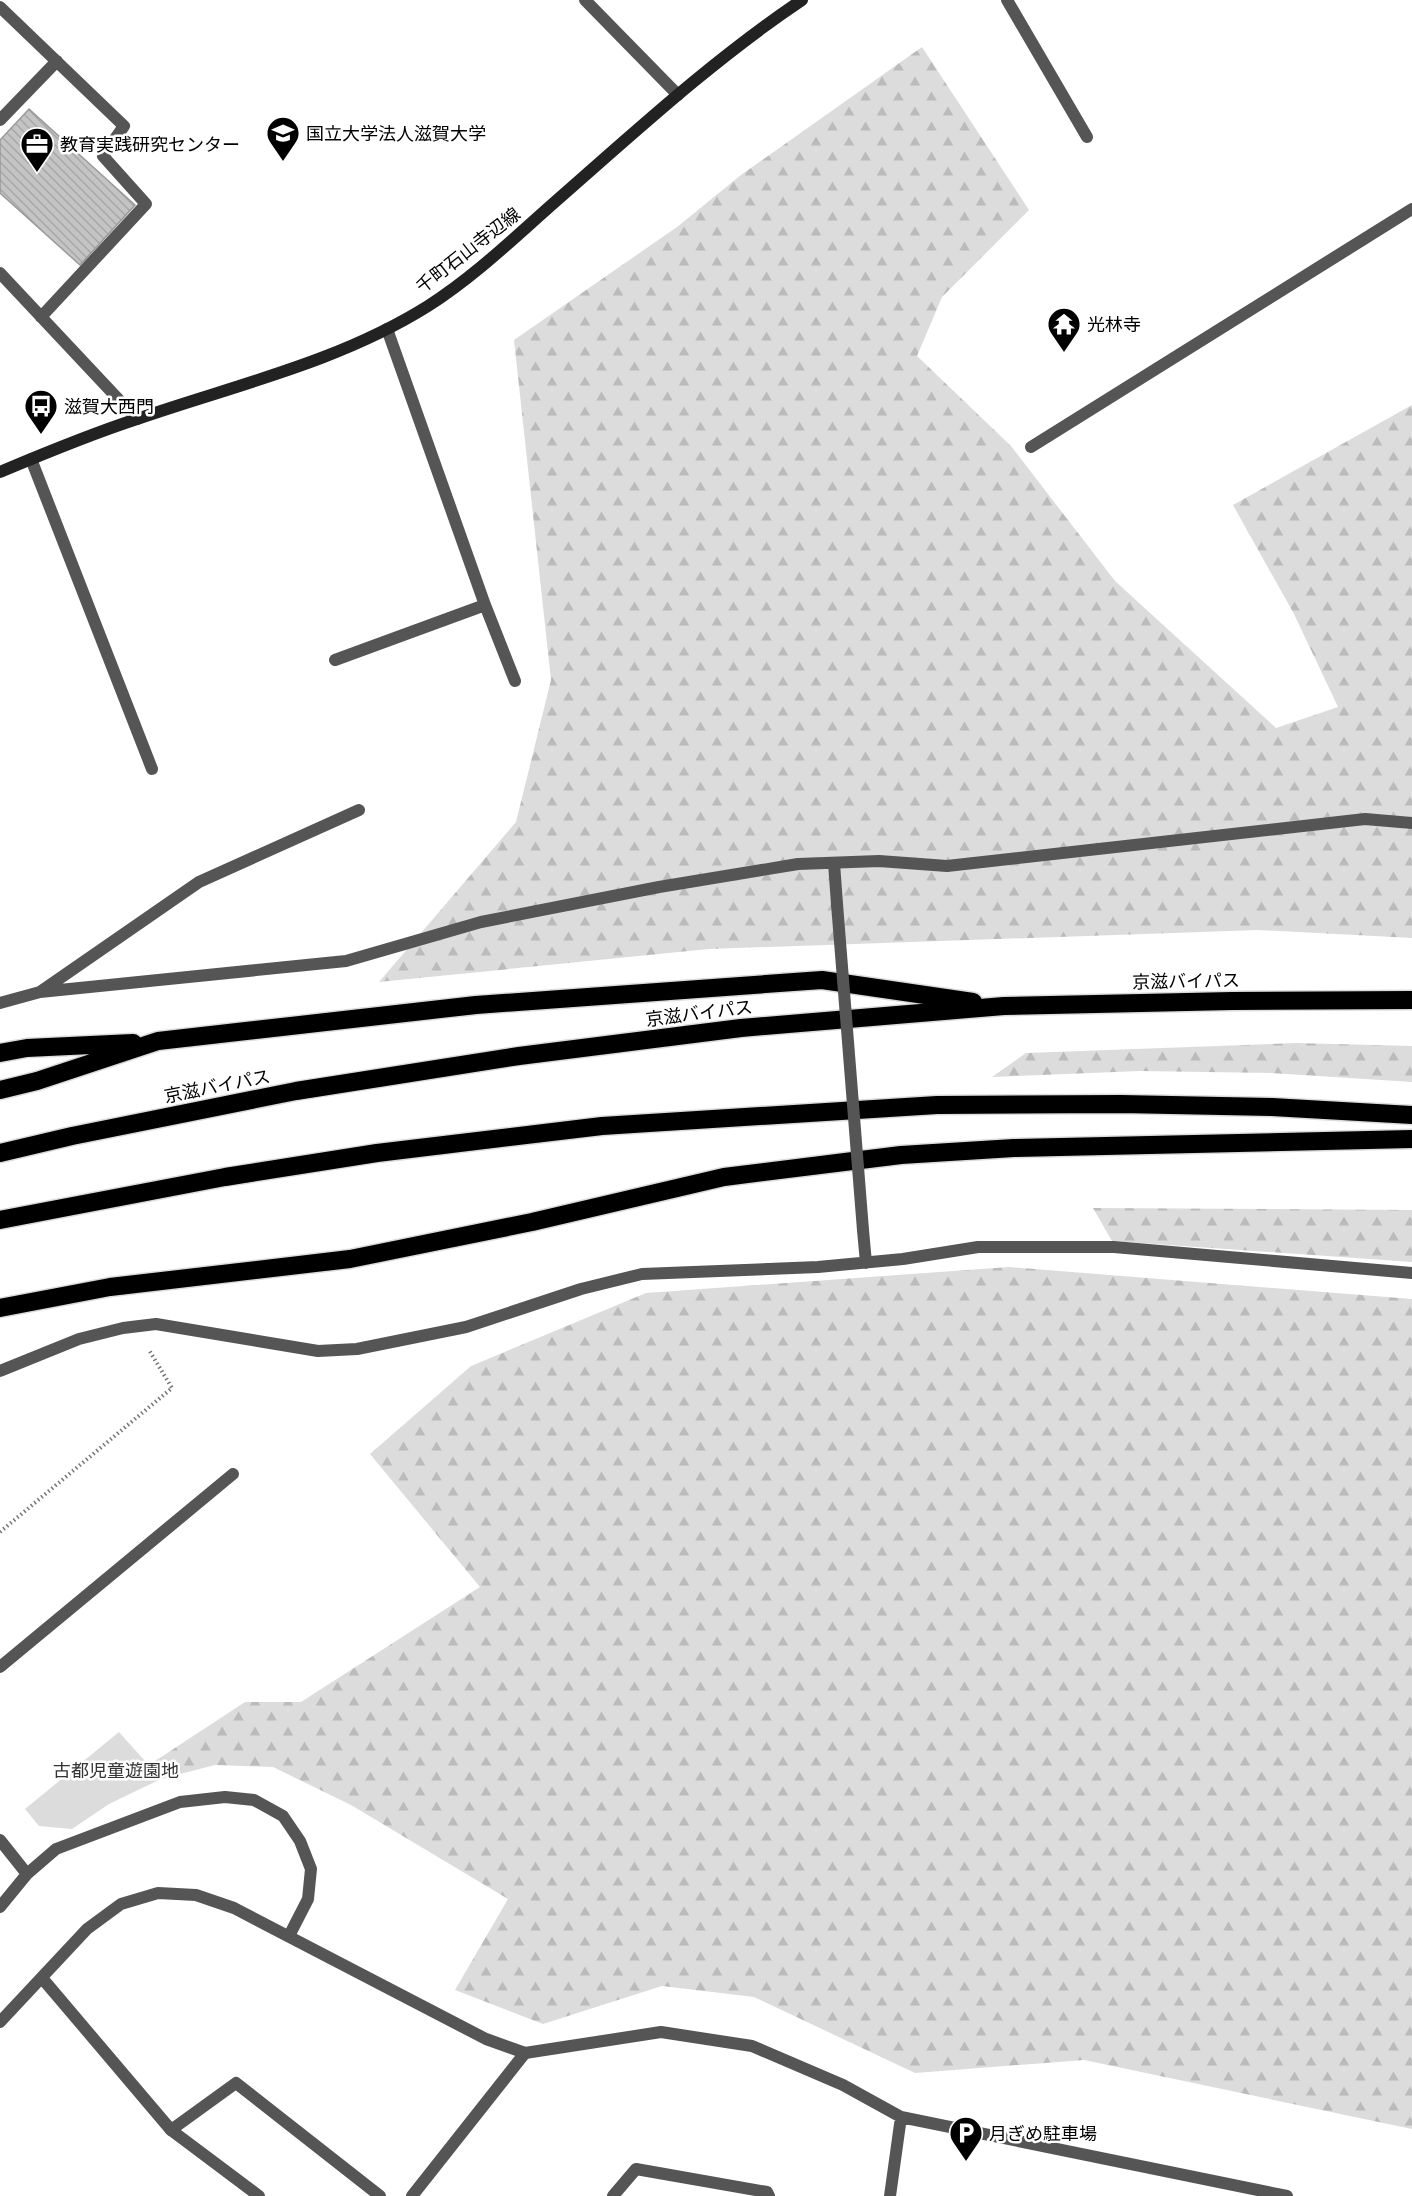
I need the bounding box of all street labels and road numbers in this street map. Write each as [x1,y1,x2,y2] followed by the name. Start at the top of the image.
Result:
[412,203,524,297] street label: 千町石山寺辺線
[1132,970,1240,992] street label: 京滋バイパス
[644,996,754,1030] street label: 京滋バイパス
[162,1065,272,1107] street label: 京滋バイパス

